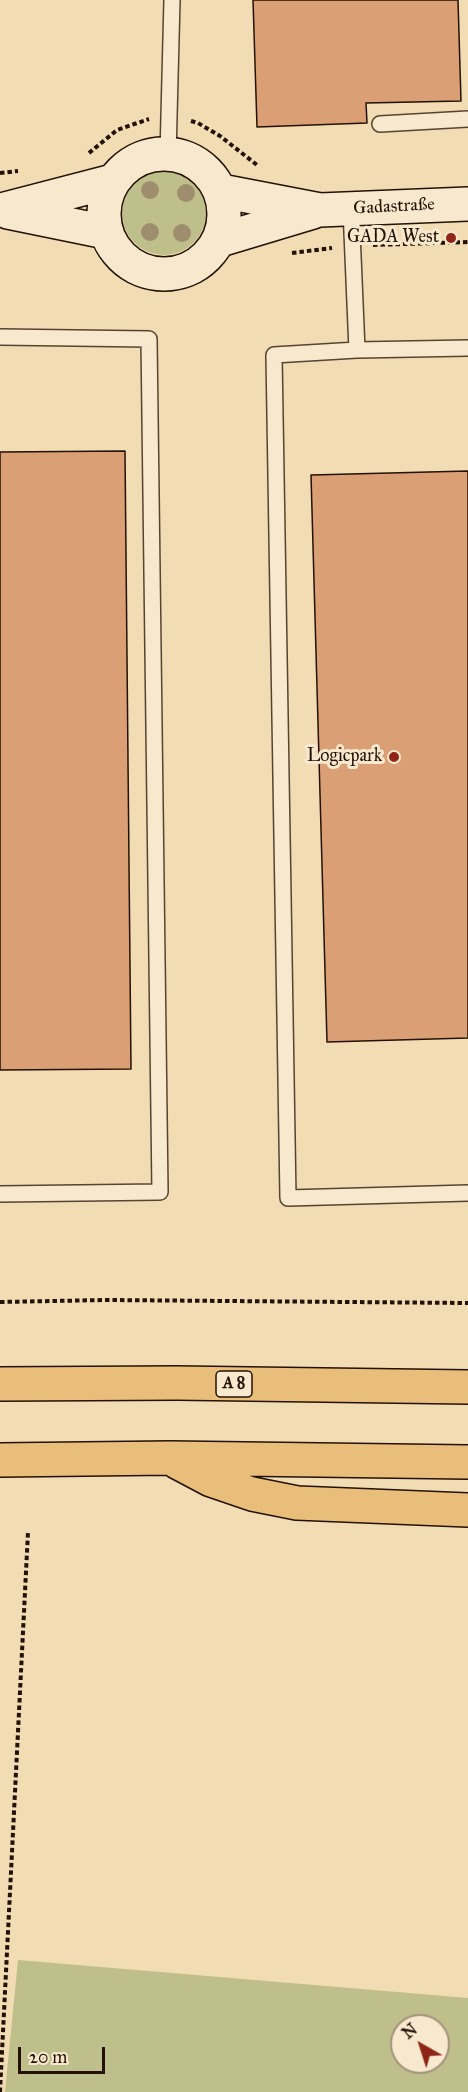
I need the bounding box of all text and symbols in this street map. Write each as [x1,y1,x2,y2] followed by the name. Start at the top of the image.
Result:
[353,194,435,220] street label: Gadastraße
[347,227,439,249] place label: GADA West
[444,231,458,245] marker: GADA West
[307,746,382,768] place label: Logicpark
[387,750,401,764] marker: Logicpark
[216,1371,252,1397] road number: A 8
[390,2014,450,2074] north arrow
[398,2020,421,2043] text: N
[21,2035,108,2073] scale bar
[29,2046,67,2068] text: 20 m

